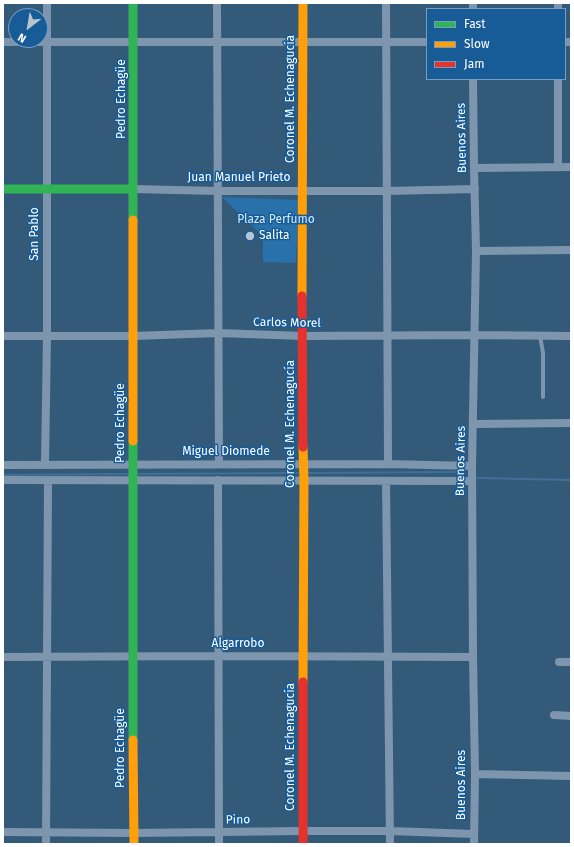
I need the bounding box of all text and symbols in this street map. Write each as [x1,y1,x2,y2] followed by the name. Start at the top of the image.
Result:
[8,8,48,48] north arrow
[426,8,566,80] legend
[464,17,486,31] text: Fast
[16,30,29,45] text: N
[284,35,298,163] street label: Coronel M. Echenagucía
[464,37,490,51] text: Slow
[464,57,484,71] text: Jam
[115,59,129,139] street label: Pedro Echagüe
[454,103,470,173] street label: Buenos Aires
[188,171,290,185] street label: Juan Manuel Prieto
[28,207,42,261] street label: San Pablo
[237,213,315,227] park label: Plaza Perfumo
[259,229,290,243] place label: Salita
[244,230,256,242] marker: Salita
[253,315,321,331] street label: Carlos Morel
[284,360,298,488] street label: Coronel M. Echenagucía
[114,383,128,463] street label: Pedro Echagüe
[453,426,469,496] street label: Buenos Aires
[182,445,270,459] street label: Miguel Diomede
[212,637,264,651] street label: Algarrobo
[284,683,298,811] street label: Coronel M. Echenagucía
[114,708,128,788] street label: Pedro Echagüe
[455,750,469,820] street label: Buenos Aires
[226,813,250,827] street label: Pino

